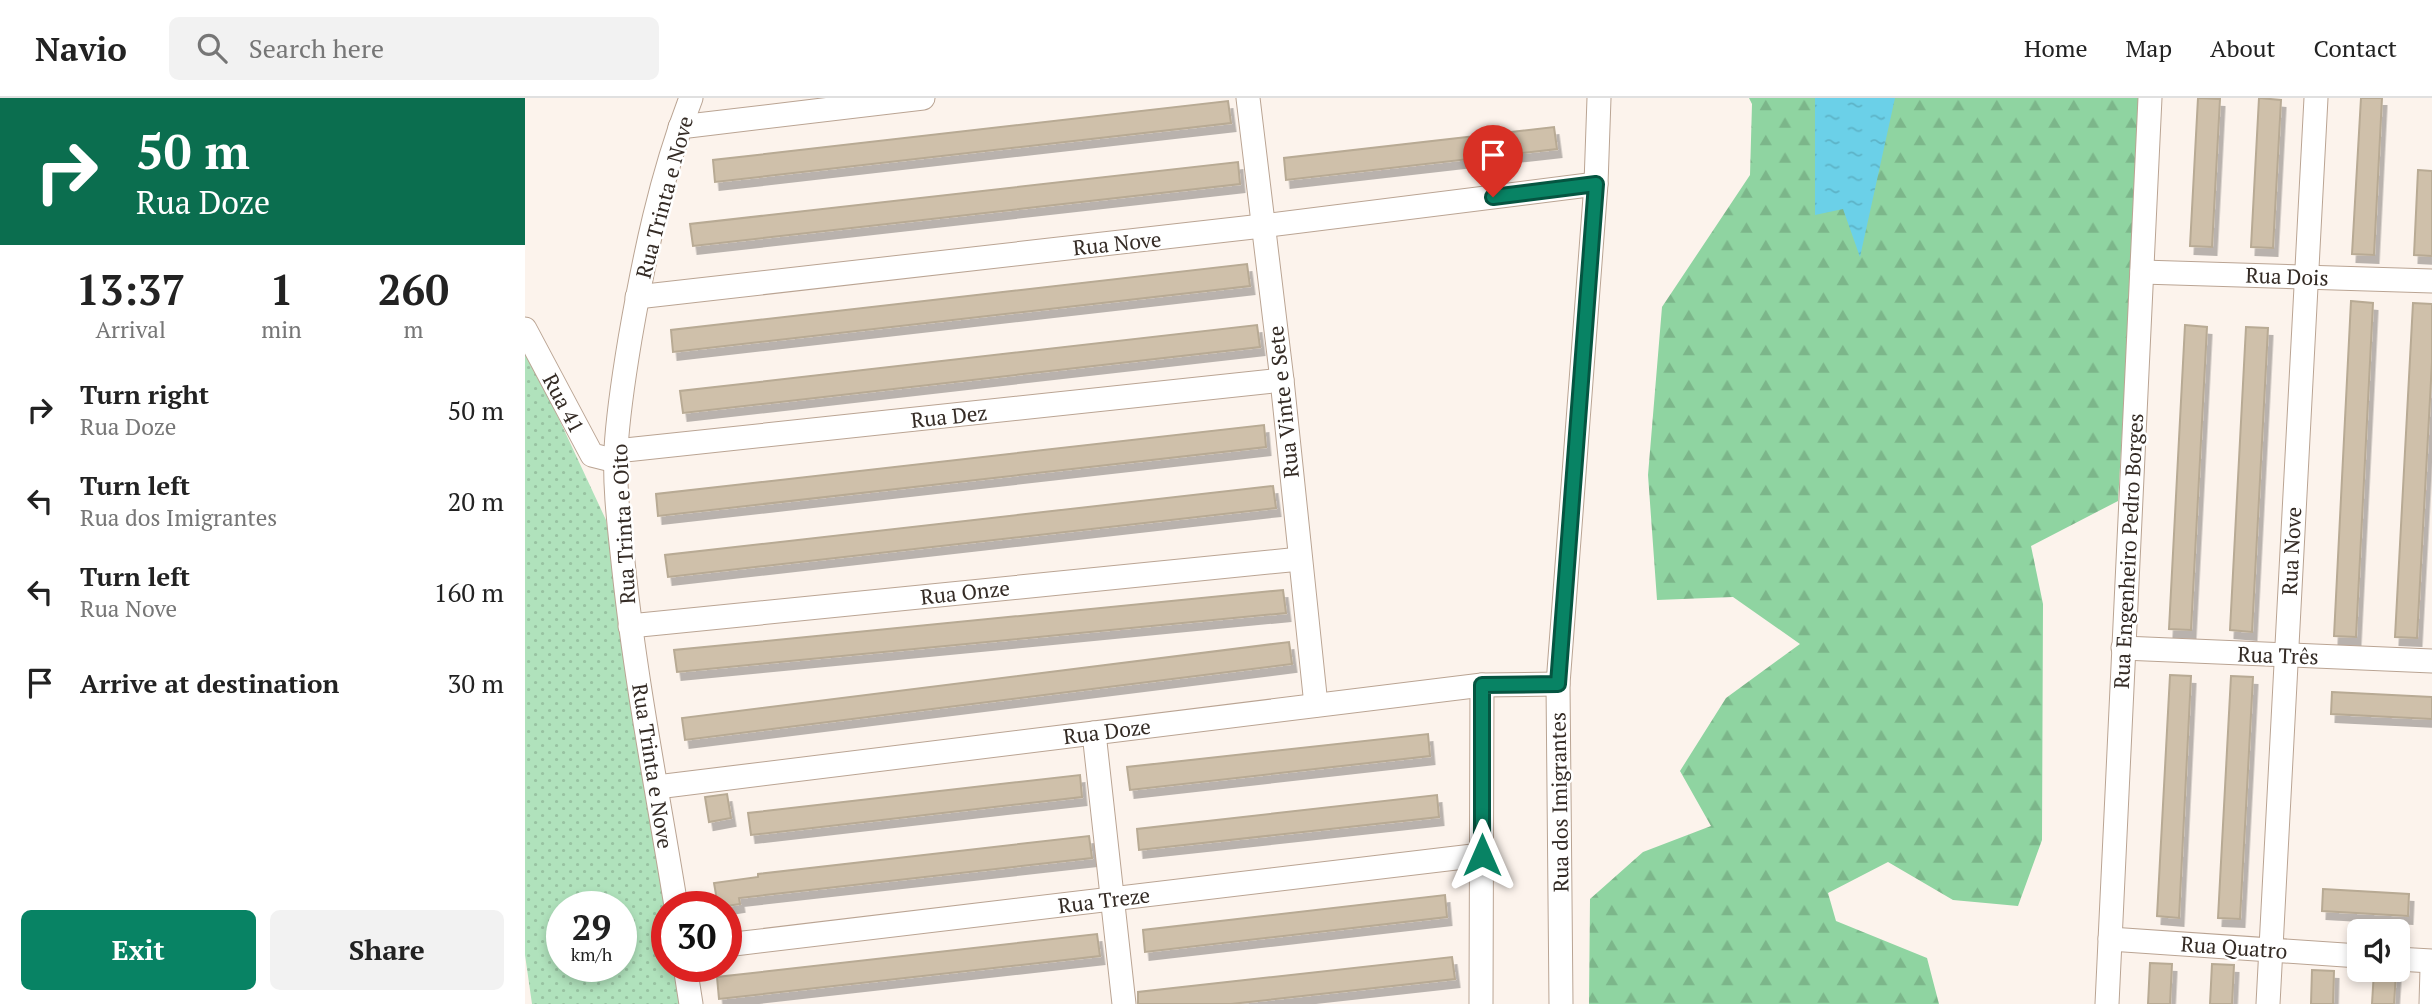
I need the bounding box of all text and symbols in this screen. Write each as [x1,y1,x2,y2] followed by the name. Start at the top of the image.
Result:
[169,17,659,80] search box
[35,27,127,70] text: Navio
[193,29,231,67] icon: search
[249,31,384,65] text: Search here
[2024,32,2088,64] text: Home
[2126,32,2172,64] text: Map
[2210,32,2276,64] text: About
[2314,32,2397,64] text: Contact
[629,113,699,281] street label: Rua Trinta e Nove
[136,118,250,183] text: 50 m
[1463,125,1523,197] pin
[21,126,112,217] icon: right
[1474,136,1512,174] icon: arrive
[136,181,270,223] text: Rua Doze
[1071,224,1163,262] street label: Rua Nove
[76,261,185,317] text: 13:37
[270,261,293,317] text: 1
[378,261,449,317] text: 260
[2245,261,2329,291] street label: Rua Dois
[95,314,166,345] text: Arrival
[261,314,302,345] text: min
[403,314,423,345] text: m
[1261,324,1305,480] street label: Rua Vinte e Sete
[537,368,591,438] street label: Rua 41
[80,377,209,411] text: Turn right
[21,391,59,429] icon: right
[448,393,504,427] text: 50 m
[909,398,989,434] street label: Rua Dez
[80,411,176,442] text: Rua Doze
[2107,412,2149,690] street label: Rua Engenheiro Pedro Borges
[605,443,641,605] street label: Rua Trinta e Oito
[80,468,190,502] text: Turn left
[21,482,59,520] icon: left
[448,484,504,518] text: 20 m
[80,502,277,533] text: Rua dos Imigrantes
[2275,506,2307,596] street label: Rua Nove
[80,559,190,593] text: Turn left
[21,573,59,611] icon: left
[919,573,1011,611] street label: Rua Onze
[434,575,504,609] text: 160 m
[80,593,177,624] text: Rua Nove
[2237,640,2319,670] street label: Rua Três
[21,664,59,702] icon: arrive
[80,666,339,700] text: Arrive at destination
[448,666,504,700] text: 30 m
[626,681,680,851] street label: Rua Trinta e Nove
[1062,712,1152,750] street label: Rua Doze
[1543,712,1575,892] street label: Rua dos Imigrantes
[1445,818,1519,892] position arrow
[1056,880,1152,920] street label: Rua Treze
[651,891,742,982] speed limit sign: 30
[572,904,611,950] text: 29
[21,910,256,990] button: Exit
[270,910,504,990] button: Share
[2347,919,2410,982] map controls
[2347,919,2410,982] button: sound
[2180,929,2288,965] street label: Rua Quatro
[571,942,612,966] text: km/h

